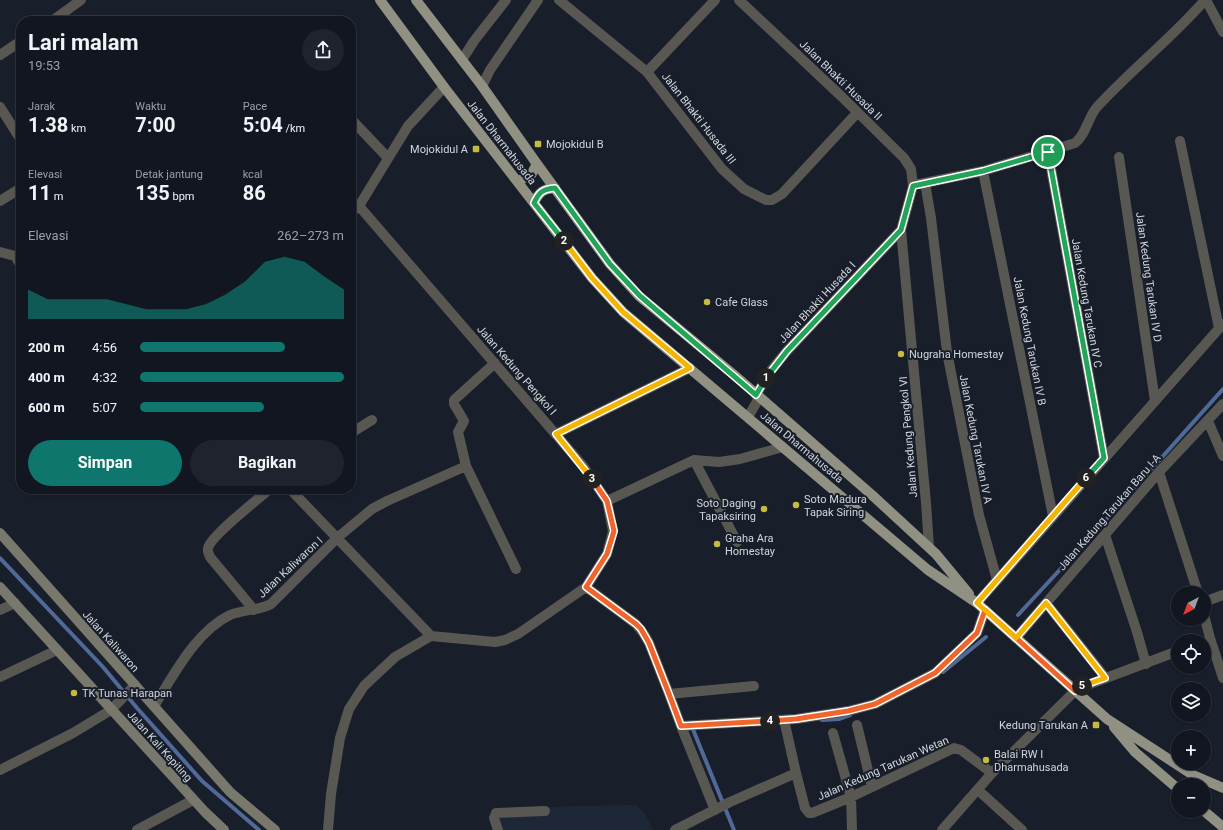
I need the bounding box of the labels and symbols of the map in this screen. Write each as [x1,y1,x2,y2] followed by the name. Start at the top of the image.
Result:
[797,38,885,123] street label: Jalan Bhakti Husada II
[659,70,738,167] street label: Jalan Bhakti Husada III
[464,97,539,187] street label: Jalan Dharmahusada
[1031,135,1065,169] pin
[546,138,604,151] place label: Mojokidul B
[533,139,543,149] marker: Mojokidul B
[410,143,469,156] place label: Mojokidul A
[471,144,481,154] marker: Mojokidul A
[1133,211,1164,343] street label: Jalan Kedung Tarukan IV D
[554,231,574,251] pin: 2
[1069,237,1104,369] street label: Jalan Kedung Tarukan IV C
[776,259,858,346] street label: Jalan Bhakti Husada I
[1011,276,1048,407] street label: Jalan Kedung Tarukan IV B
[715,296,768,309] place label: Cafe Glass
[702,297,712,307] marker: Cafe Glass
[474,323,559,418] street label: Jalan Kedung Pengkol I
[909,348,1004,361] place label: Nugraha Homestay
[896,349,906,359] marker: Nugraha Homestay
[756,368,776,388] pin: 1
[957,373,995,506] street label: Jalan Kedung Tarukan IV A
[897,376,920,498] street label: Jalan Kedung Pengkol VI
[758,409,846,486] street label: Jalan Dharmahusada
[1055,451,1164,573] street label: Jalan Kedung Tarukan Baru I-A
[1076,468,1096,488] pin: 6
[582,469,602,489] pin: 3
[804,493,867,519] place label: Soto Madura Tapak Siring
[696,497,756,523] place label: Soto Daging Tapaksiring
[791,500,801,510] marker: Soto Madura Tapak Siring
[759,504,769,514] marker: Soto Daging Tapaksiring
[725,532,776,558] place label: Graha Ara Homestay
[255,534,325,601] street label: Jalan Kaliwaron I
[712,539,722,549] marker: Graha Ara Homestay
[1171,586,1211,626] north arrow
[80,608,142,675] street label: Jalan Kaliwaron
[1072,676,1092,696] pin: 5
[82,687,172,700] place label: TK Tunas Harapan
[69,688,79,698] marker: TK Tunas Harapan
[125,708,195,784] street label: Jalan Kali Kepiting
[760,711,780,731] pin: 4
[999,719,1089,732] place label: Kedung Tarukan A
[1091,720,1101,730] marker: Kedung Tarukan A
[816,734,951,803] street label: Jalan Kedung Tarukan Wetan
[994,748,1069,774] place label: Balai RW I Dharmahusada
[981,755,991,765] marker: Balai RW I Dharmahusada

